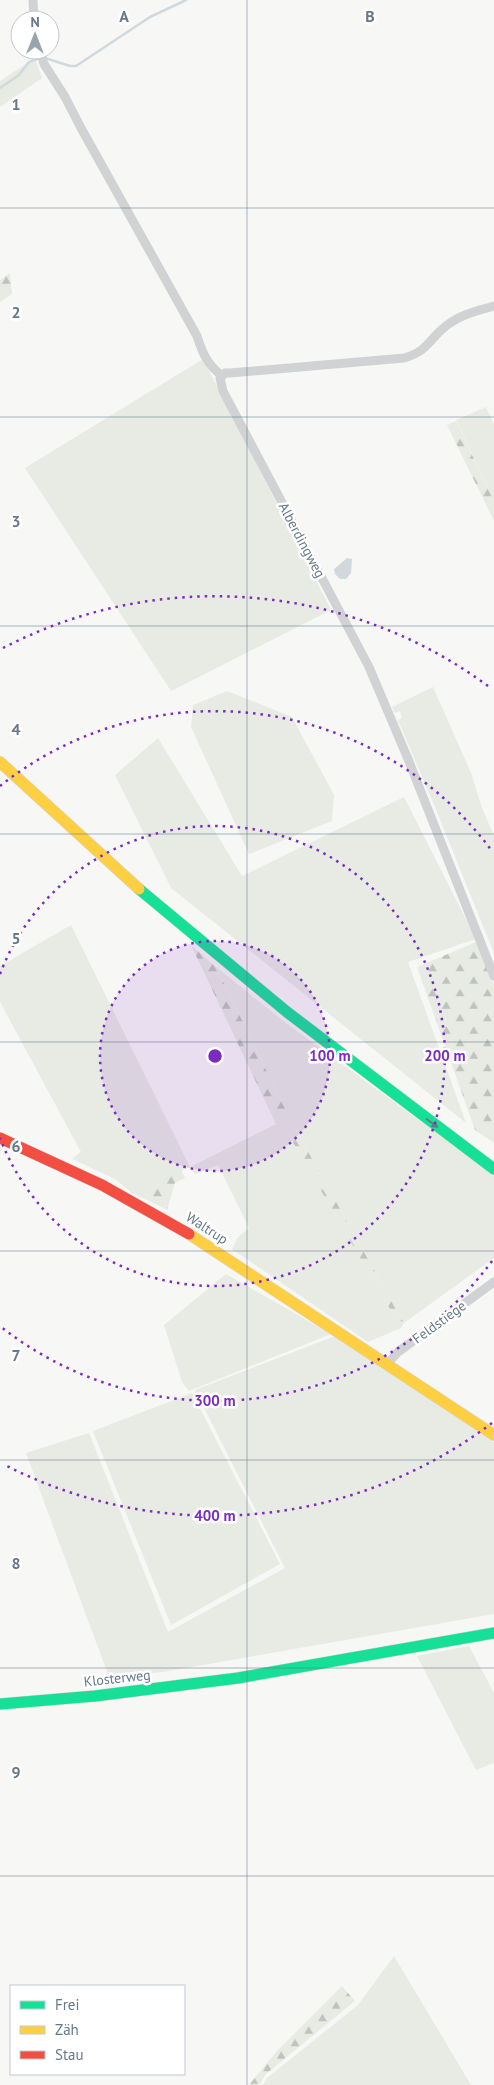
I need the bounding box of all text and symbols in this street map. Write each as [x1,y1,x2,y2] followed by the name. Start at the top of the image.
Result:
[119,6,129,26] text: A
[365,6,375,26] text: B
[10,10,60,60] north arrow
[30,13,40,31] text: N
[11,94,21,114] text: 1
[11,302,21,322] text: 2
[275,499,329,581] street label: Alberdingweg
[11,511,21,531] text: 3
[11,719,21,739] text: 4
[11,928,21,948] text: 5
[309,1046,351,1065] text: 100 m
[424,1046,466,1065] text: 200 m
[206,1047,224,1065] centre of rings
[425,1118,438,1129] one-way arrow
[11,1136,21,1156] text: 6
[183,1208,231,1248] street label: Waltrup
[409,1297,469,1347] street label: Feldstiege
[11,1345,21,1365] text: 7
[194,1391,236,1410] text: 300 m
[194,1506,236,1525] text: 400 m
[11,1553,21,1573] text: 8
[83,1666,151,1690] street label: Klosterweg
[11,1762,21,1782] text: 9
[10,1985,185,2075] legend
[55,1995,80,2014] text: Frei
[55,2020,79,2039] text: Zäh
[55,2045,84,2064] text: Stau

